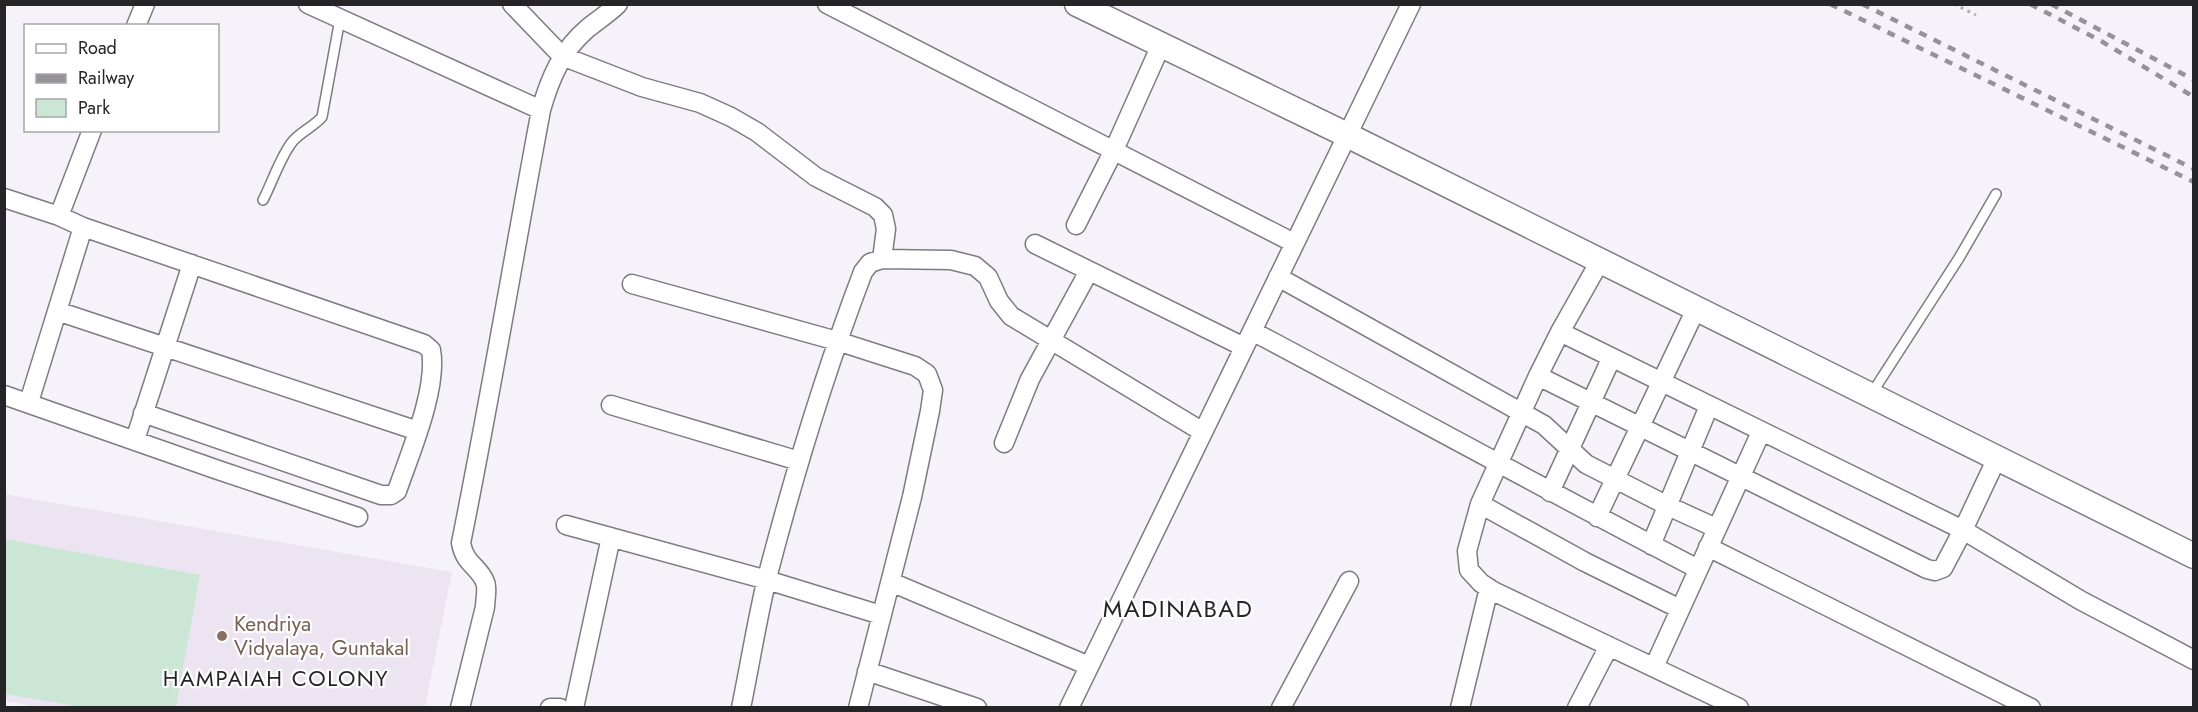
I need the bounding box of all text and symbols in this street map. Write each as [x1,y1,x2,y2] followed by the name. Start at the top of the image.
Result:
[24,24,219,132] legend
[78,35,117,61] text: Road
[78,65,134,91] text: Railway
[78,95,110,121] text: Park
[1103,591,1253,626] district label: MADINABAD
[234,609,409,663] place label: Kendriya Vidyalaya, Guntakal
[215,629,229,643] marker: Kendriya Vidyalaya, Guntakal
[163,662,389,694] district label: HAMPAIAH COLONY

